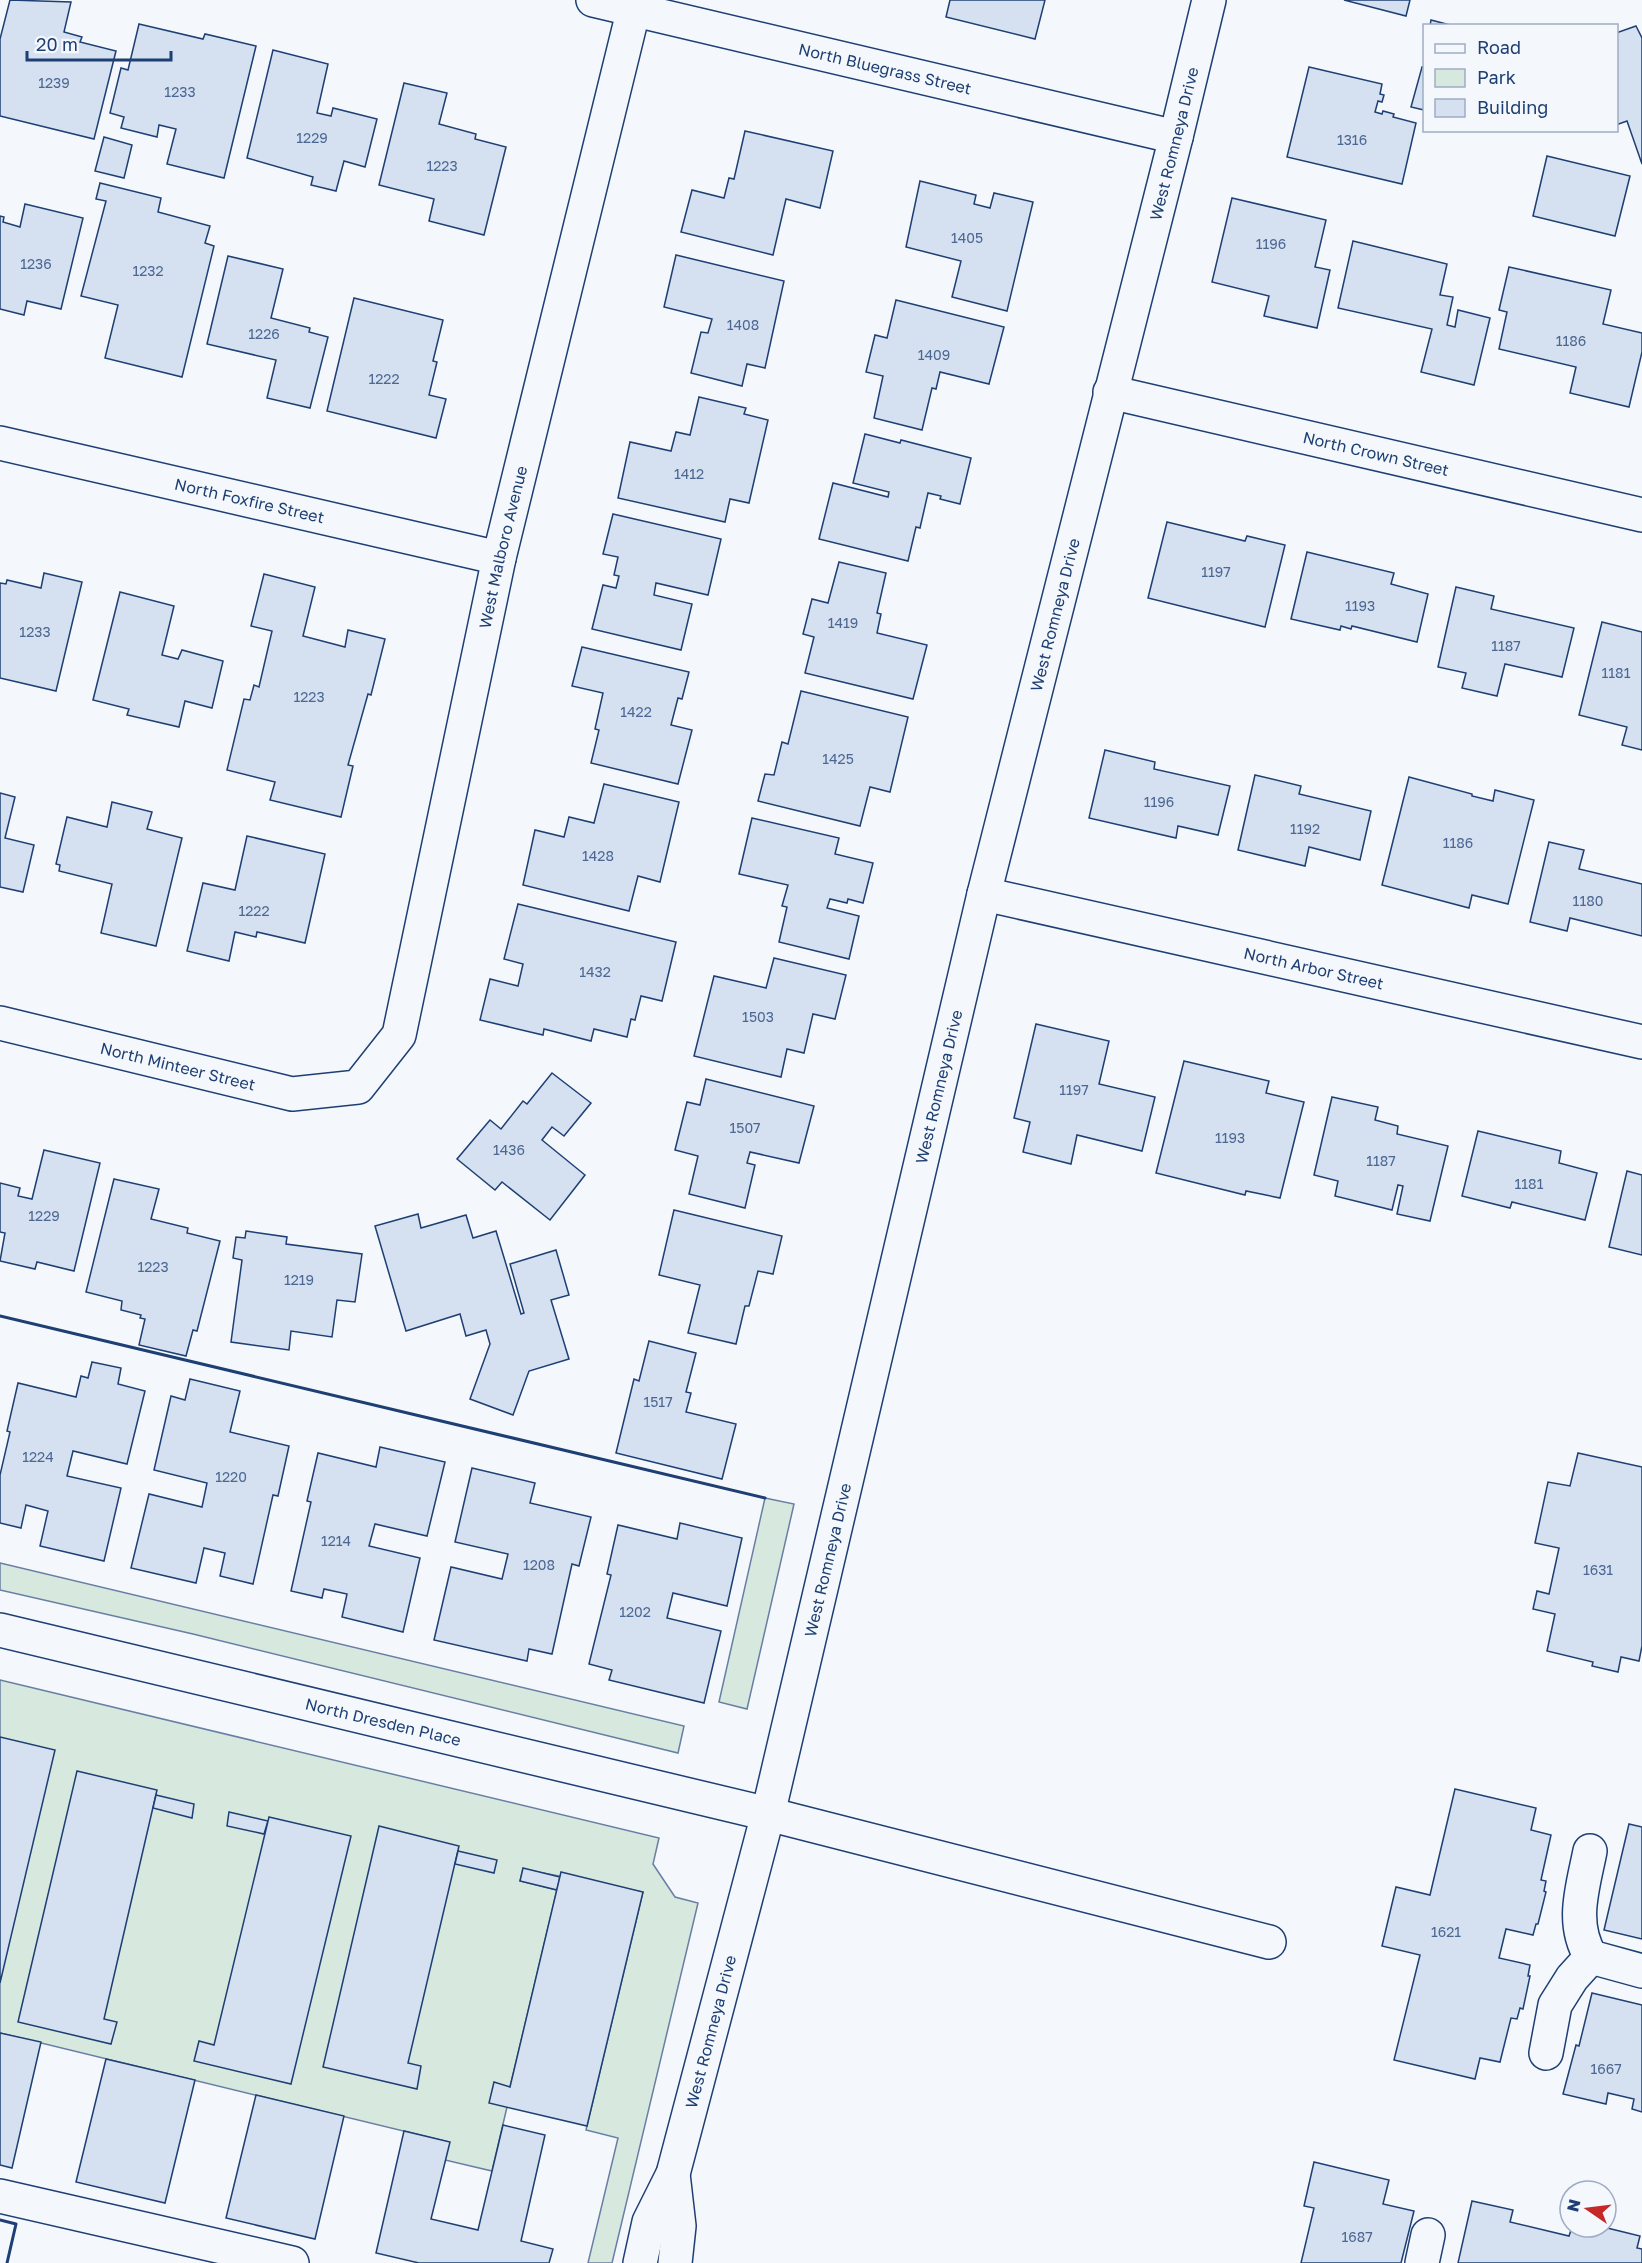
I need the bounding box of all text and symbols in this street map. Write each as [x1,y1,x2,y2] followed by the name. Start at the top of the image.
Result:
[27,24,171,62] scale bar
[1423,24,1618,132] legend
[36,33,78,55] text: 20 m
[1477,36,1521,58] text: Road
[797,39,973,99] street label: North Bluegrass Street
[1145,65,1203,223] street label: West Romneya Drive
[1477,66,1516,88] text: Park
[38,74,70,91] house number: 1239
[164,83,196,100] house number: 1233
[1477,96,1548,118] text: Building
[296,129,328,146] house number: 1229
[1337,131,1367,148] house number: 1316
[426,157,458,174] house number: 1223
[951,229,983,246] house number: 1405
[1256,235,1286,252] house number: 1196
[20,255,52,272] house number: 1236
[132,262,164,279] house number: 1232
[727,316,759,333] house number: 1408
[248,325,280,342] house number: 1226
[1556,332,1586,349] house number: 1186
[918,346,950,363] house number: 1409
[368,370,400,387] house number: 1222
[1301,427,1451,480] street label: North Crown Street
[474,464,531,630] street label: West Malboro Avenue
[674,465,704,482] house number: 1412
[173,474,326,527] street label: North Foxfire Street
[1026,536,1084,694] street label: West Romneya Drive
[1201,563,1231,580] house number: 1197
[1345,597,1375,614] house number: 1193
[828,614,858,631] house number: 1419
[19,623,51,640] house number: 1233
[1491,637,1521,654] house number: 1187
[1602,664,1631,681] house number: 1181
[293,688,325,705] house number: 1223
[620,703,652,720] house number: 1422
[822,750,854,767] house number: 1425
[1144,793,1174,810] house number: 1196
[1290,820,1320,837] house number: 1192
[1443,834,1473,851] house number: 1186
[582,847,614,864] house number: 1428
[1573,892,1603,909] house number: 1180
[238,902,270,919] house number: 1222
[1242,943,1386,994] street label: North Arbor Street
[579,963,611,980] house number: 1432
[742,1008,774,1025] house number: 1503
[911,1008,966,1166] street label: West Romneya Drive
[98,1038,257,1095] street label: North Minteer Street
[1059,1081,1089,1098] house number: 1197
[729,1119,761,1136] house number: 1507
[1215,1129,1245,1146] house number: 1193
[493,1141,525,1158] house number: 1436
[1366,1152,1396,1169] house number: 1187
[1515,1175,1544,1192] house number: 1181
[28,1207,60,1224] house number: 1229
[137,1258,169,1275] house number: 1223
[284,1271,314,1288] house number: 1219
[643,1393,673,1410] house number: 1517
[22,1448,54,1465] house number: 1224
[215,1468,247,1485] house number: 1220
[800,1481,855,1639] street label: West Romneya Drive
[321,1532,351,1549] house number: 1214
[523,1556,555,1573] house number: 1208
[1583,1561,1613,1578] house number: 1631
[619,1603,651,1620] house number: 1202
[303,1694,463,1750] street label: North Dresden Place
[1431,1923,1461,1940] house number: 1621
[681,1953,740,2110] street label: West Romneya Drive
[1590,2060,1622,2077] house number: 1667
[1558,2179,1618,2239] north arrow
[1562,2197,1585,2214] text: N
[1341,2228,1373,2245] house number: 1687

